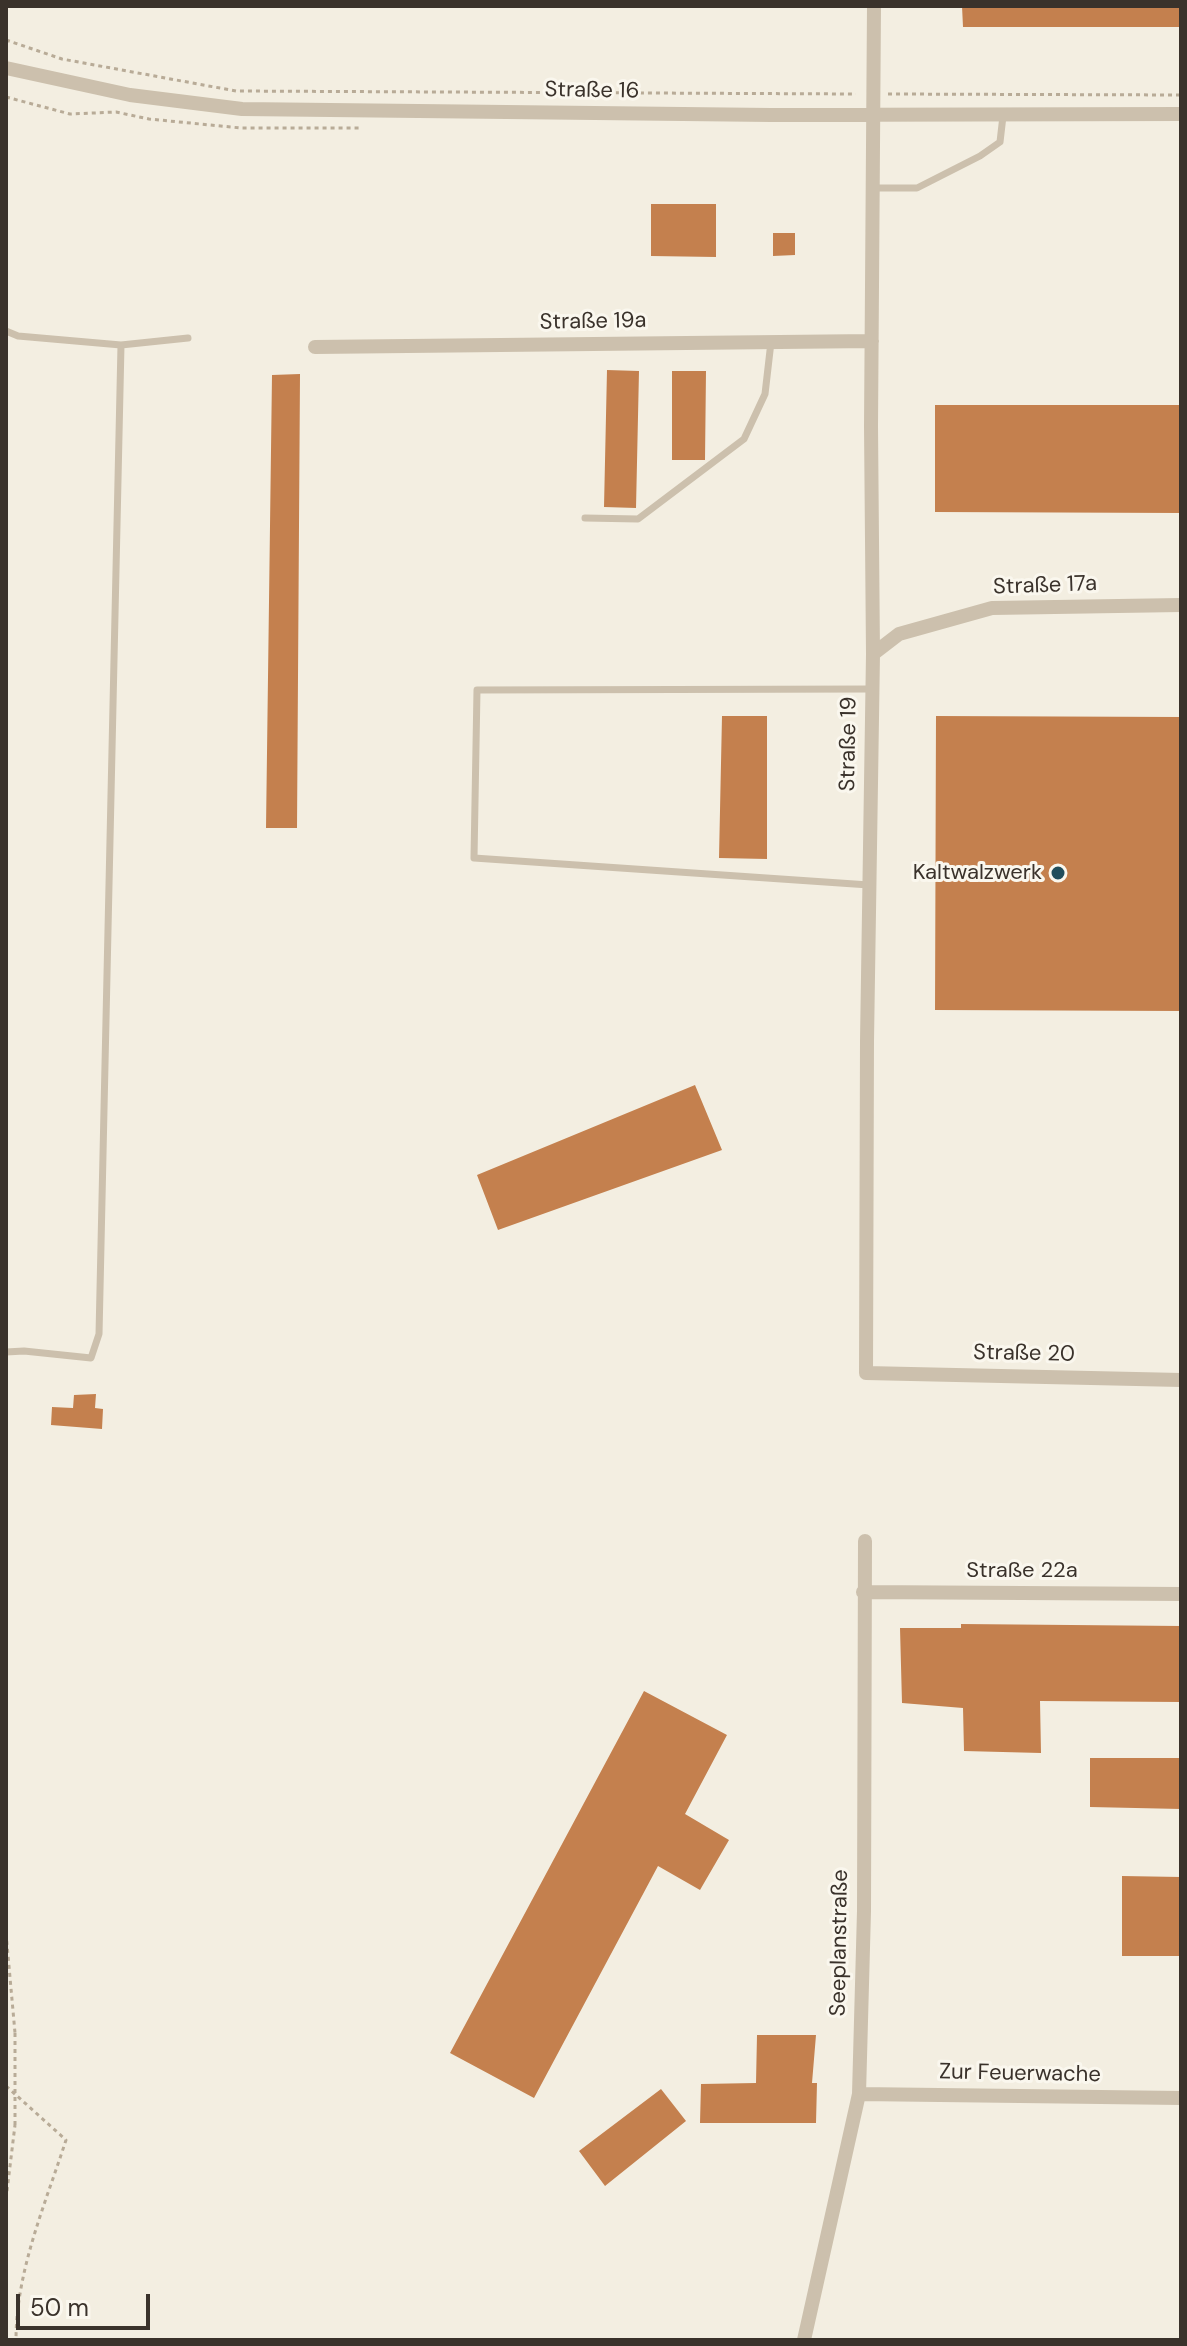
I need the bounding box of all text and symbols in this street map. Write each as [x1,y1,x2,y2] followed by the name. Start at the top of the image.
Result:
[544,77,640,105] street label: Straße 16
[539,308,647,336] street label: Straße 19a
[993,571,1097,601] street label: Straße 17a
[835,696,863,792] street label: Straße 19
[913,860,1042,886] place label: Kaltwalzwerk
[1049,864,1067,882] marker: Kaltwalzwerk
[973,1340,1075,1368] street label: Straße 20
[966,1558,1078,1584] street label: Straße 22a
[826,1869,854,2017] street label: Seeplanstraße
[939,2059,1101,2089] street label: Zur Feuerwache
[20,2278,154,2328] scale bar
[30,2292,89,2323] text: 50 m

